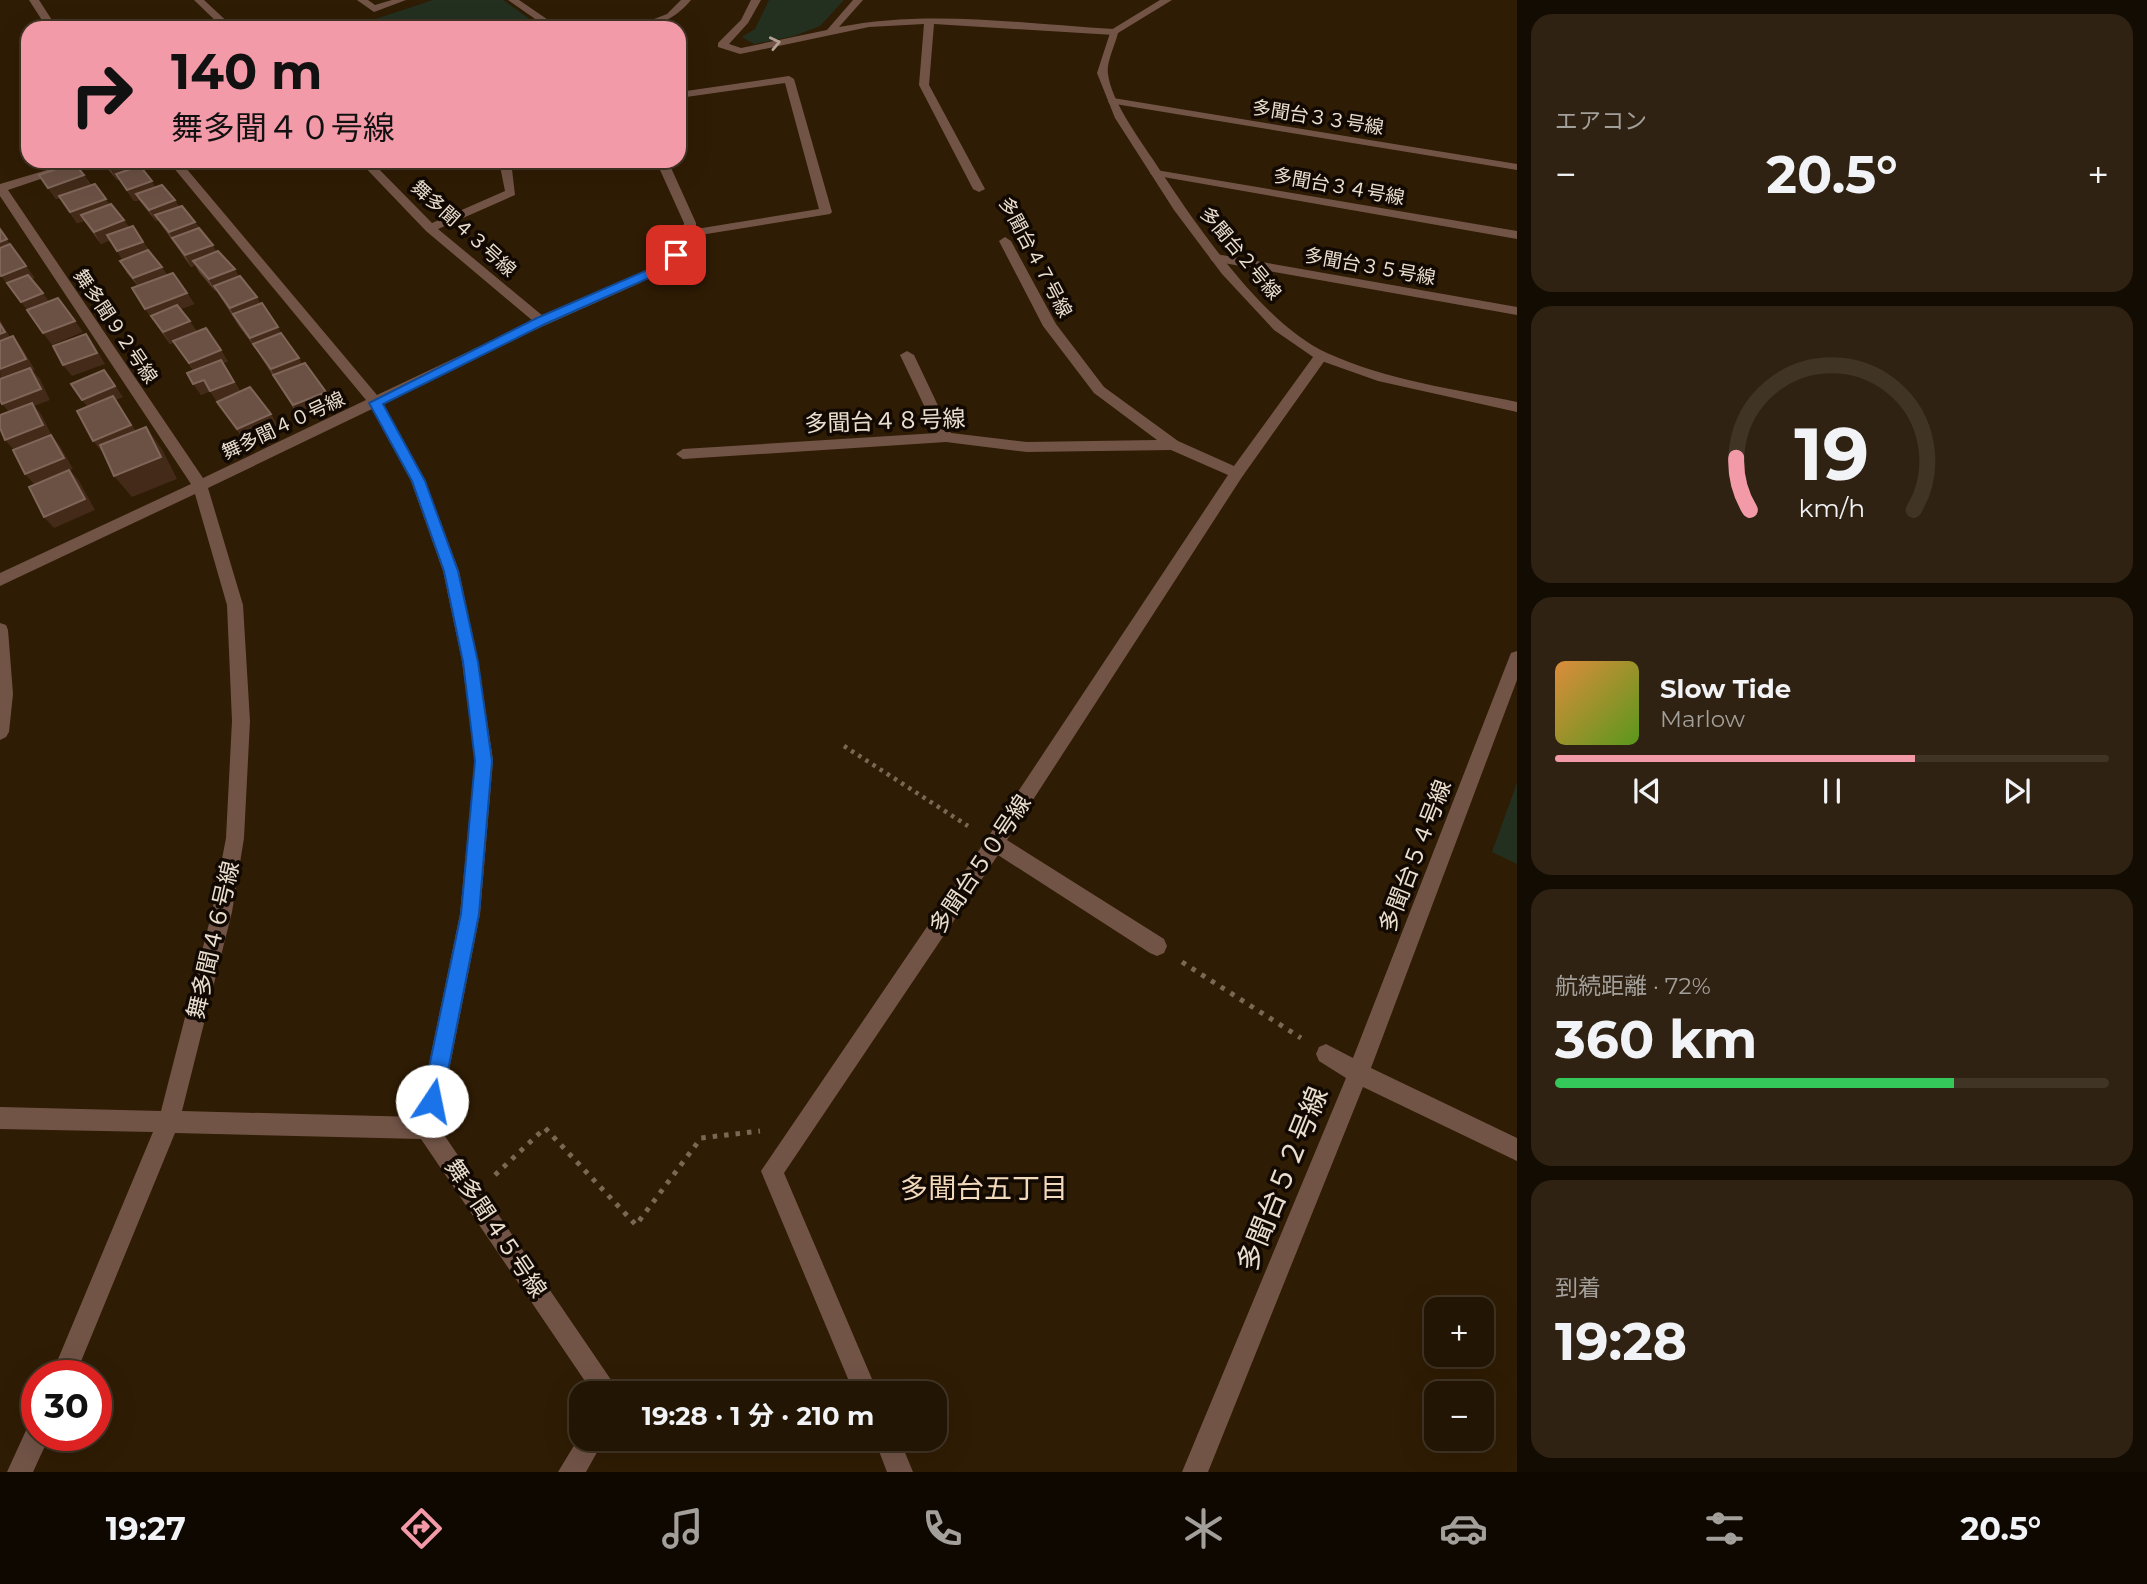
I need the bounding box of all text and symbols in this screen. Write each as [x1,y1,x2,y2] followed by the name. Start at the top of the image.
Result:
[769,37,781,52] one-way arrow
[171,42,323,101] text: 140 m
[56,49,147,140] icon: right
[1250,96,1385,139] street label: 多聞台３３号線
[1555,107,1647,135] text: エアコン
[171,108,395,147] text: 舞多聞４０号線
[1766,143,1898,206] text: 20.5°
[1555,151,1577,198] text: −
[2087,151,2109,198] text: +
[1271,164,1406,209] street label: 多聞台３４号線
[407,175,521,281] street label: 舞多聞４３号線
[994,193,1077,321] street label: 多聞台４７号線
[1195,202,1286,304] street label: 多聞台２号線
[646,225,706,285] pin
[657,236,695,274] icon: arrive
[1302,244,1437,289] street label: 多聞台３５号線
[69,265,162,388] street label: 舞多聞９２号線
[218,387,348,464] street label: 舞多聞４０号線
[804,404,966,438] street label: 多聞台４８号線
[1795,411,1869,499] text: 19
[1799,493,1865,523] text: km/h
[1660,673,1791,705] text: Slow Tide
[1660,705,1745,733] text: Marlow
[1628,772,1666,810] icon: previous
[1813,772,1851,810] icon: pause
[1998,772,2036,810] icon: next
[1373,776,1457,936] street label: 多聞台５４号線
[923,789,1037,939] street label: 多聞台５０号線
[181,858,245,1022] street label: 舞多聞４６号線
[1555,972,1711,1000] text: 航続距離 · 72%
[1555,1008,1757,1071] text: 360 km
[395,1064,469,1138] position arrow
[1230,1082,1334,1276] street label: 多聞台５２号線
[439,1153,553,1303] street label: 舞多聞４５号線
[900,1171,1068,1205] district label: 多聞台五丁目
[1555,1274,1601,1302] text: 到着
[1424,1297,1494,1451] map controls
[1424,1297,1494,1367] button: +
[1555,1310,1687,1373] text: 19:28
[21,1360,112,1451] speed limit sign: 30
[1424,1381,1494,1451] button: −
[642,1400,874,1432] text: 19:28 · 1 分 · 210 m
[397,1504,446,1553] icon: directions
[658,1504,707,1553] icon: music
[918,1504,967,1553] icon: phone
[1179,1504,1228,1553] icon: climate
[1439,1504,1488,1553] icon: car
[1700,1504,1749,1553] icon: filters
[106,1509,186,1548] text: 19:27
[1960,1509,2041,1548] text: 20.5°

